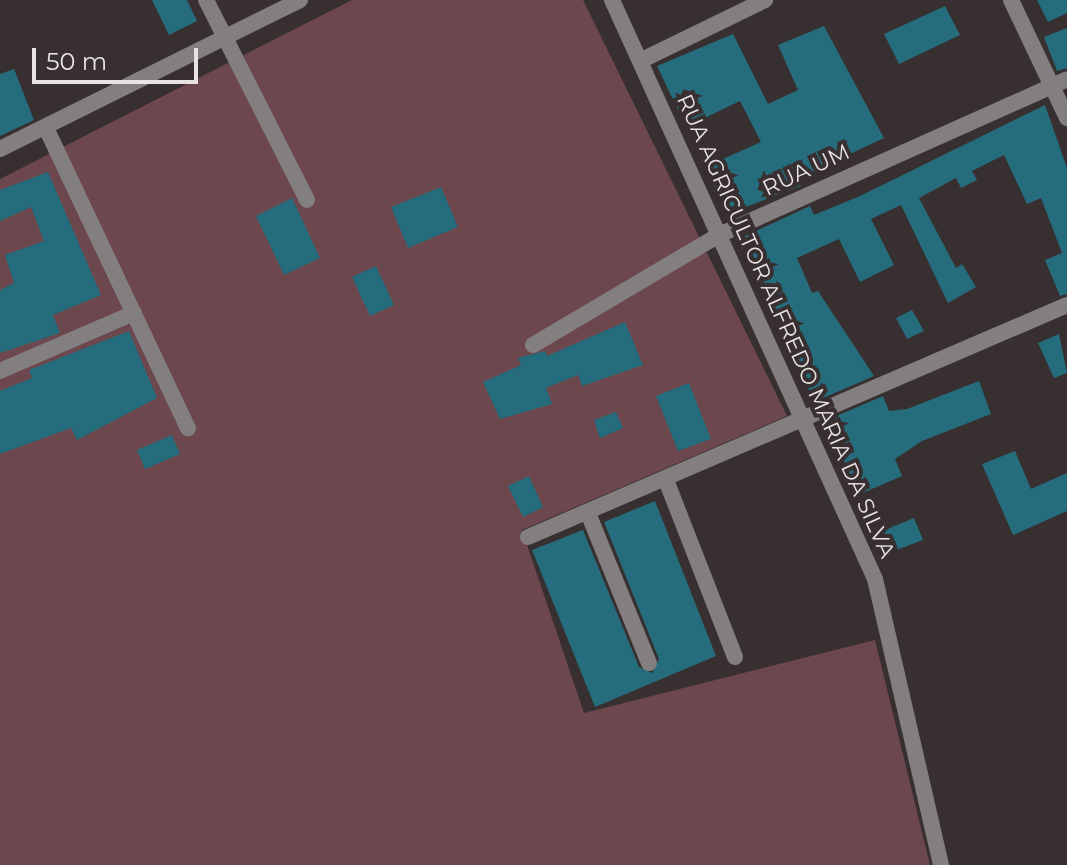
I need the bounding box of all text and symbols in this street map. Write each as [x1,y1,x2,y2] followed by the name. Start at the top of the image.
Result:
[36,32,202,82] scale bar
[46,47,107,76] text: 50 m
[671,90,901,562] street label: RUA AGRICULTOR ALFREDO MARIA DA SILVA
[758,138,854,202] street label: RUA UM

